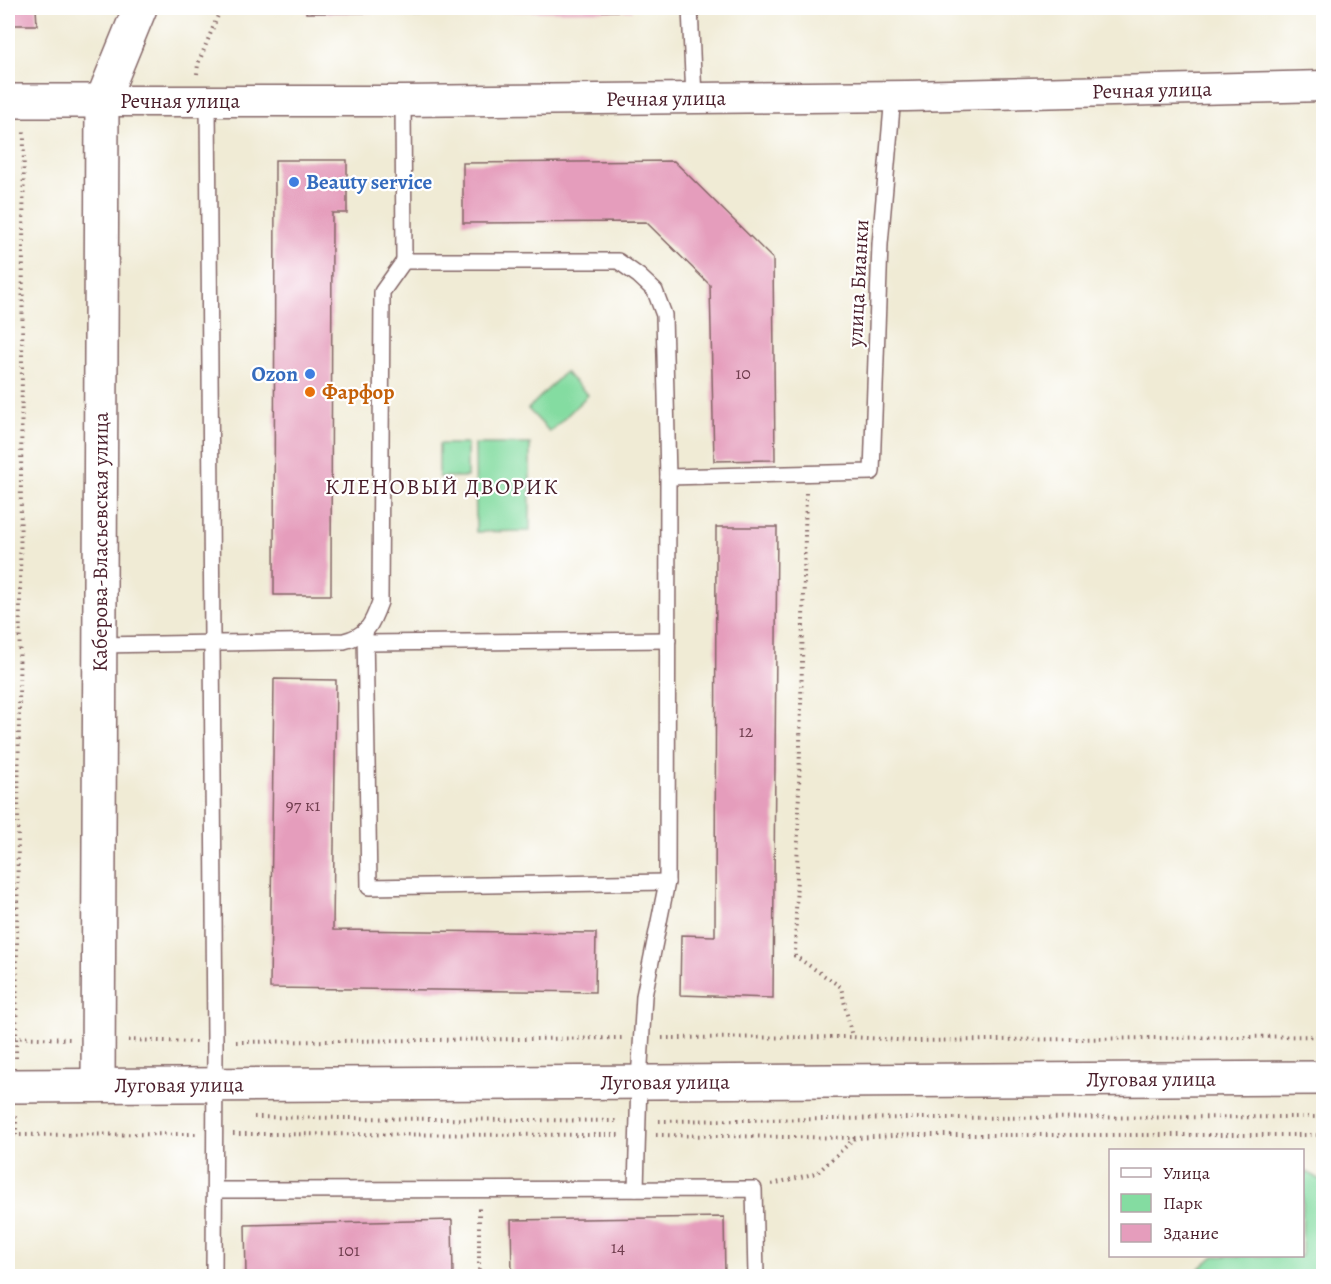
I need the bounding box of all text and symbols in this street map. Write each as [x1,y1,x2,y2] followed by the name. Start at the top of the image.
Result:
[1092,75,1213,106] street label: Речная улица
[606,84,727,113] street label: Речная улица
[120,87,240,115] street label: Речная улица
[306,168,433,196] place label: Beauty service
[287,175,301,189] marker: Beauty service
[841,219,875,348] street label: улица Бианки
[252,360,298,388] place label: Ozon
[735,361,751,385] house number: 10
[303,367,317,381] marker: Ozon
[322,378,394,406] place label: Фарфор
[303,385,317,399] marker: Фарфор
[86,412,115,672] street label: Каберова-Власьевская улица
[325,472,559,502] district label: КЛЕНОВЫЙ ДВОРИК
[739,719,754,743] house number: 12
[286,793,320,817] house number: 97 к1
[1086,1065,1216,1093] street label: Луговая улица
[600,1068,730,1096] street label: Луговая улица
[114,1071,244,1099] street label: Луговая улица
[1109,1149,1304,1257] legend
[1163,1161,1211,1185] text: Улица
[1163,1191,1203,1215] text: Парк
[1163,1221,1219,1245] text: Здание
[611,1235,625,1259] house number: 14
[338,1238,360,1262] house number: 101

